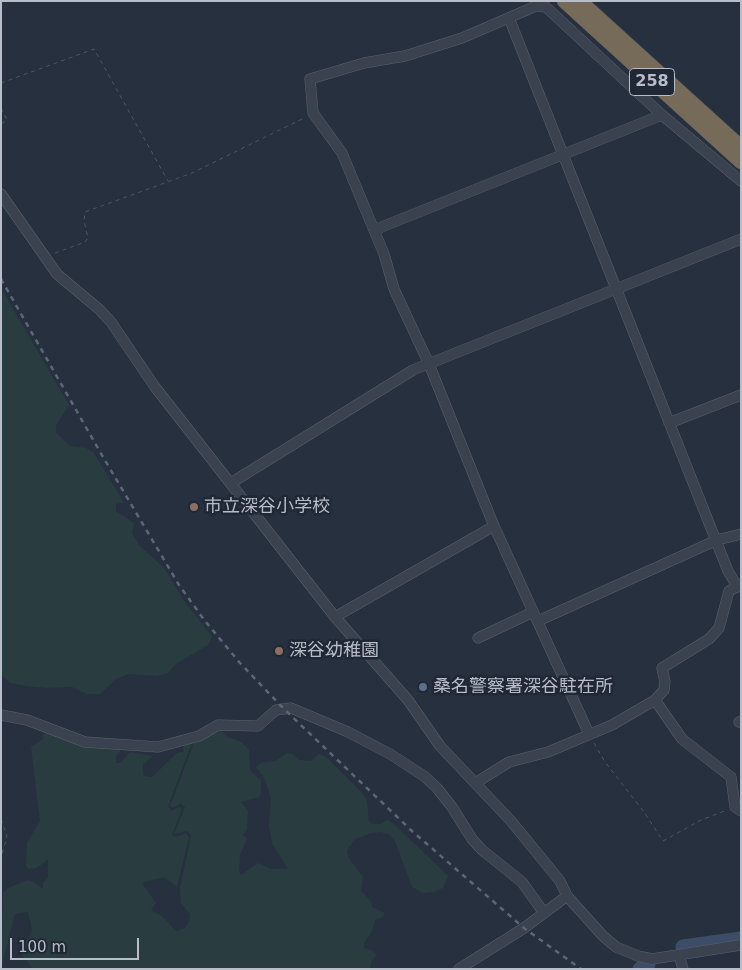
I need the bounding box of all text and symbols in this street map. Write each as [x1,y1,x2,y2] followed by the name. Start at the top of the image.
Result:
[630,68,674,95] road number: 258
[204,496,330,518] place label: 市立深谷小学校
[188,501,200,513] marker: 市立深谷小学校
[289,640,379,662] place label: 深谷幼稚園
[273,645,285,657] marker: 深谷幼稚園
[433,676,613,698] place label: 桑名警察署深谷駐在所
[417,681,429,693] marker: 桑名警察署深谷駐在所
[12,928,141,960] scale bar
[18,938,66,956] text: 100 m

